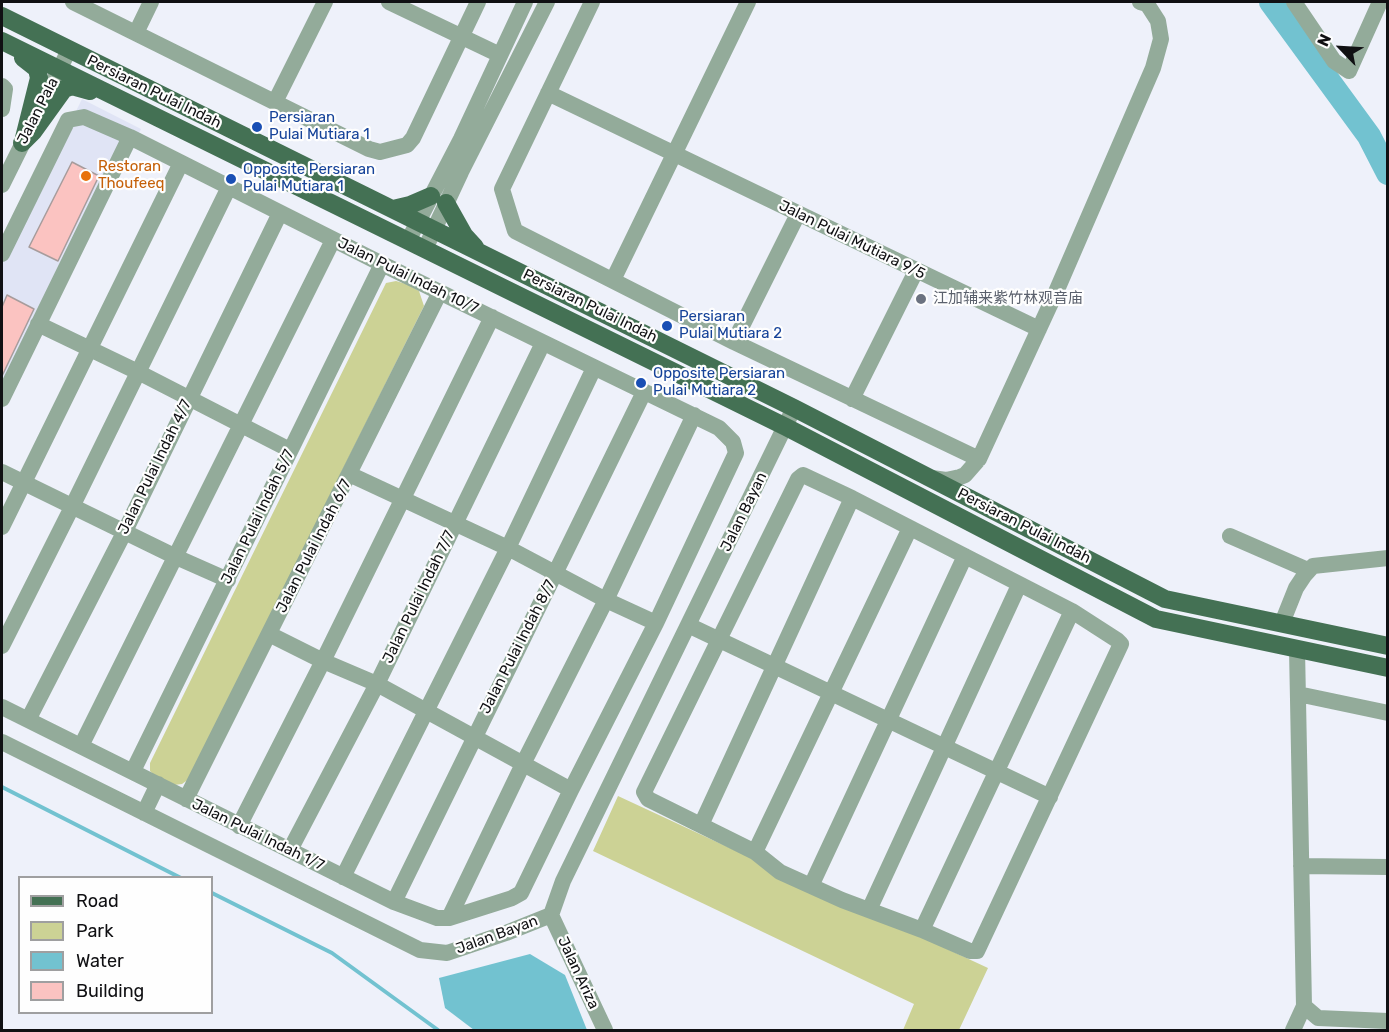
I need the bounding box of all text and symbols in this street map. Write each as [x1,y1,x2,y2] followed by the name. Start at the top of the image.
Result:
[1311,18,1371,78] north arrow
[1313,31,1335,49] text: N
[84,52,224,132] street label: Persiaran Pulai Indah
[14,75,62,147] street label: Jalan Pala
[269,109,370,144] place label: Persiaran Pulai Mutiara 1
[250,120,264,134] marker: Persiaran Pulai Mutiara 1
[98,158,165,193] place label: Restoran Thoufeeq
[243,161,375,196] place label: Opposite Persiaran Pulai Mutiara 1
[79,169,93,183] marker: Restoran Thoufeeq
[224,172,238,186] marker: Opposite Persiaran Pulai Mutiara 1
[776,197,928,283] street label: Jalan Pulai Mutiara 9/5
[335,234,481,318] street label: Jalan Pulai Indah 10/7
[520,266,660,346] street label: Persiaran Pulai Indah
[933,290,1083,308] place label: 江加辅来紫竹林观音庙
[914,292,928,306] marker: 江加辅来紫竹林观音庙
[679,308,782,343] place label: Persiaran Pulai Mutiara 2
[660,319,674,333] marker: Persiaran Pulai Mutiara 2
[653,365,785,400] place label: Opposite Persiaran Pulai Mutiara 2
[634,376,648,390] marker: Opposite Persiaran Pulai Mutiara 2
[115,397,195,537] street label: Jalan Pulai Indah 4/7
[218,447,298,587] street label: Jalan Pulai Indah 5/7
[717,469,771,555] street label: Jalan Bayan
[273,476,355,616] street label: Jalan Pulai Indah 6/7
[954,485,1094,567] street label: Persiaran Pulai Indah
[379,528,459,666] street label: Jalan Pulai Indah 7/7
[476,577,560,717] street label: Jalan Pulai Indah 8/7
[189,795,327,875] street label: Jalan Pulai Indah 1/7
[18,876,213,1014] legend
[76,890,119,912] text: Road
[454,912,540,958] street label: Jalan Bayan
[76,920,113,942] text: Park
[553,934,603,1012] street label: Jalan Ariza
[76,950,124,972] text: Water
[76,980,144,1002] text: Building

